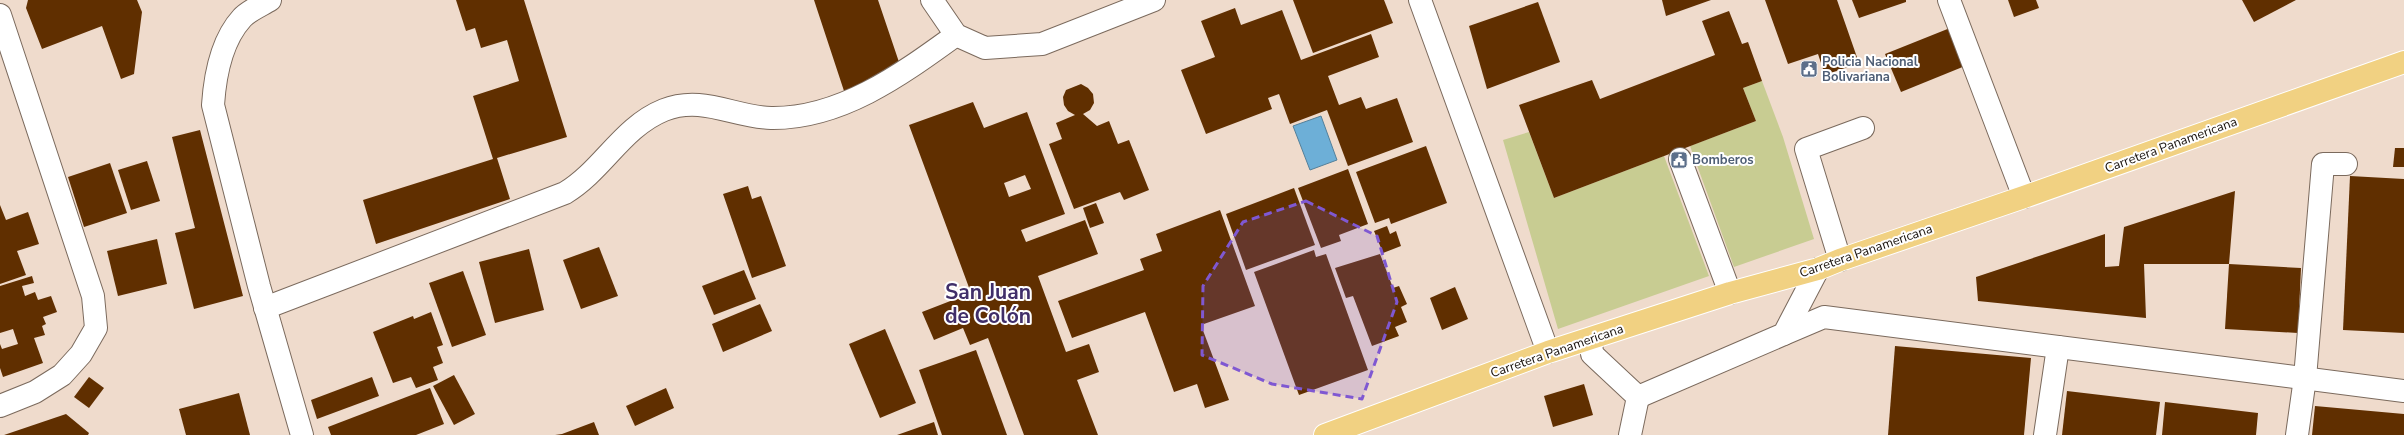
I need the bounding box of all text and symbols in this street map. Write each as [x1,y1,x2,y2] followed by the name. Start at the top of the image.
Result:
[1822,53,1919,86] place label: Policia Nacional Bolivariana
[1799,59,1819,79] public building icon: Policia Nacional Bolivariana
[2102,113,2240,177] street label: Carretera Panamericana
[1669,150,1689,170] public building icon: Bomberos
[1692,151,1754,169] place label: Bomberos
[1797,220,1935,282] street label: Carretera Panamericana
[945,278,1031,330] district label: San Juan de Colón
[1488,320,1626,382] street label: Carretera Panamericana

